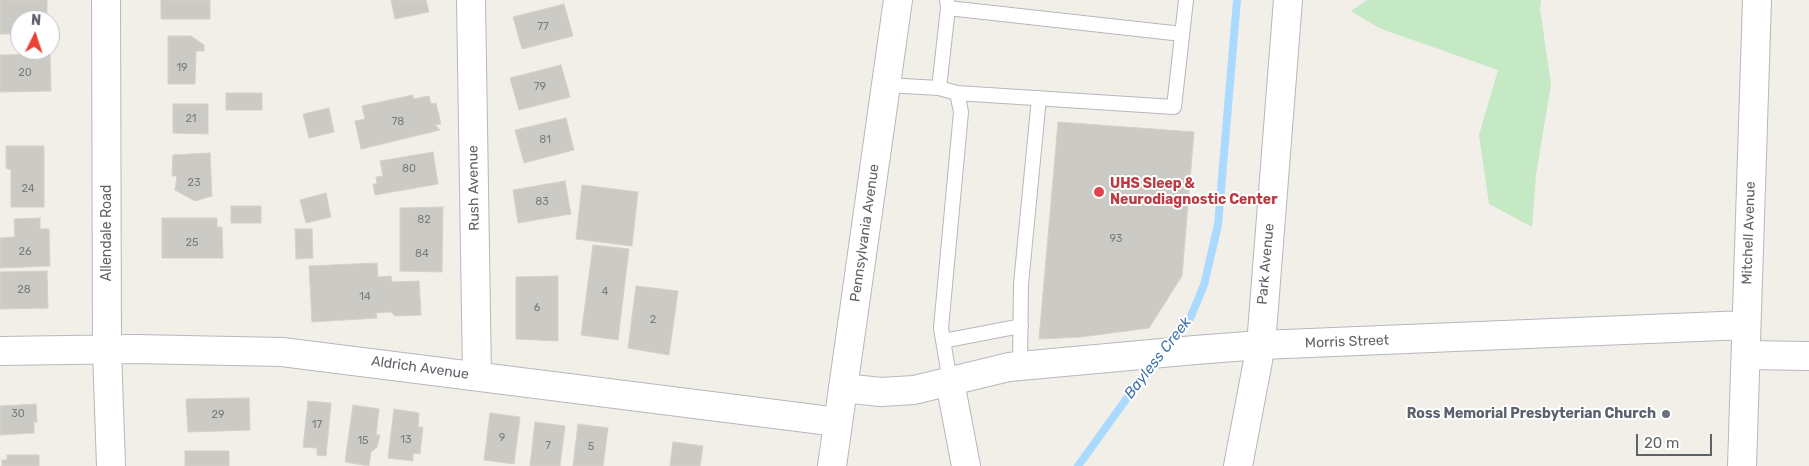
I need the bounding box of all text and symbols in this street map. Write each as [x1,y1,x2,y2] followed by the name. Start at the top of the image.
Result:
[10,10,60,60] north arrow
[30,12,42,29] text: N
[537,20,549,34] house number: 77
[176,61,188,75] house number: 19
[18,66,32,80] house number: 20
[534,80,546,94] house number: 79
[185,112,197,126] house number: 21
[392,115,404,129] house number: 78
[539,133,551,147] house number: 81
[465,145,483,231] street label: Rush Avenue
[402,162,416,176] house number: 80
[847,163,883,303] street label: Pennsylvania Avenue
[187,176,201,190] house number: 23
[1110,176,1278,208] place label: UHS Sleep & Neurodiagnostic Center
[1739,181,1759,285] street label: Mitchell Avenue
[21,182,35,196] house number: 24
[99,185,115,281] street label: Allendale Road
[1092,185,1106,199] marker: UHS Sleep & Neurodiagnostic Center
[535,195,549,209] house number: 83
[417,213,431,227] house number: 82
[1254,223,1278,305] street label: Park Avenue
[1110,232,1122,246] house number: 93
[186,236,198,250] house number: 25
[18,245,32,259] house number: 26
[415,247,429,261] house number: 84
[17,283,31,297] house number: 28
[602,285,608,299] house number: 4
[359,290,371,304] house number: 14
[534,301,540,315] house number: 6
[650,313,656,327] house number: 2
[1121,314,1195,402] water label: Bayless Creek
[1305,332,1389,352] street label: Morris Street
[370,353,470,383] street label: Aldrich Avenue
[1407,406,1656,422] place label: Ross Memorial Presbyterian Church
[11,407,25,421] house number: 30
[212,408,224,422] house number: 29
[1660,408,1672,420] marker: Ross Memorial Presbyterian Church
[312,418,322,432] house number: 17
[1639,424,1715,456] scale bar
[499,431,505,445] house number: 9
[400,433,412,447] house number: 13
[357,434,369,448] house number: 15
[1644,434,1679,452] text: 20 m
[545,439,551,453] house number: 7
[588,440,594,454] house number: 5

